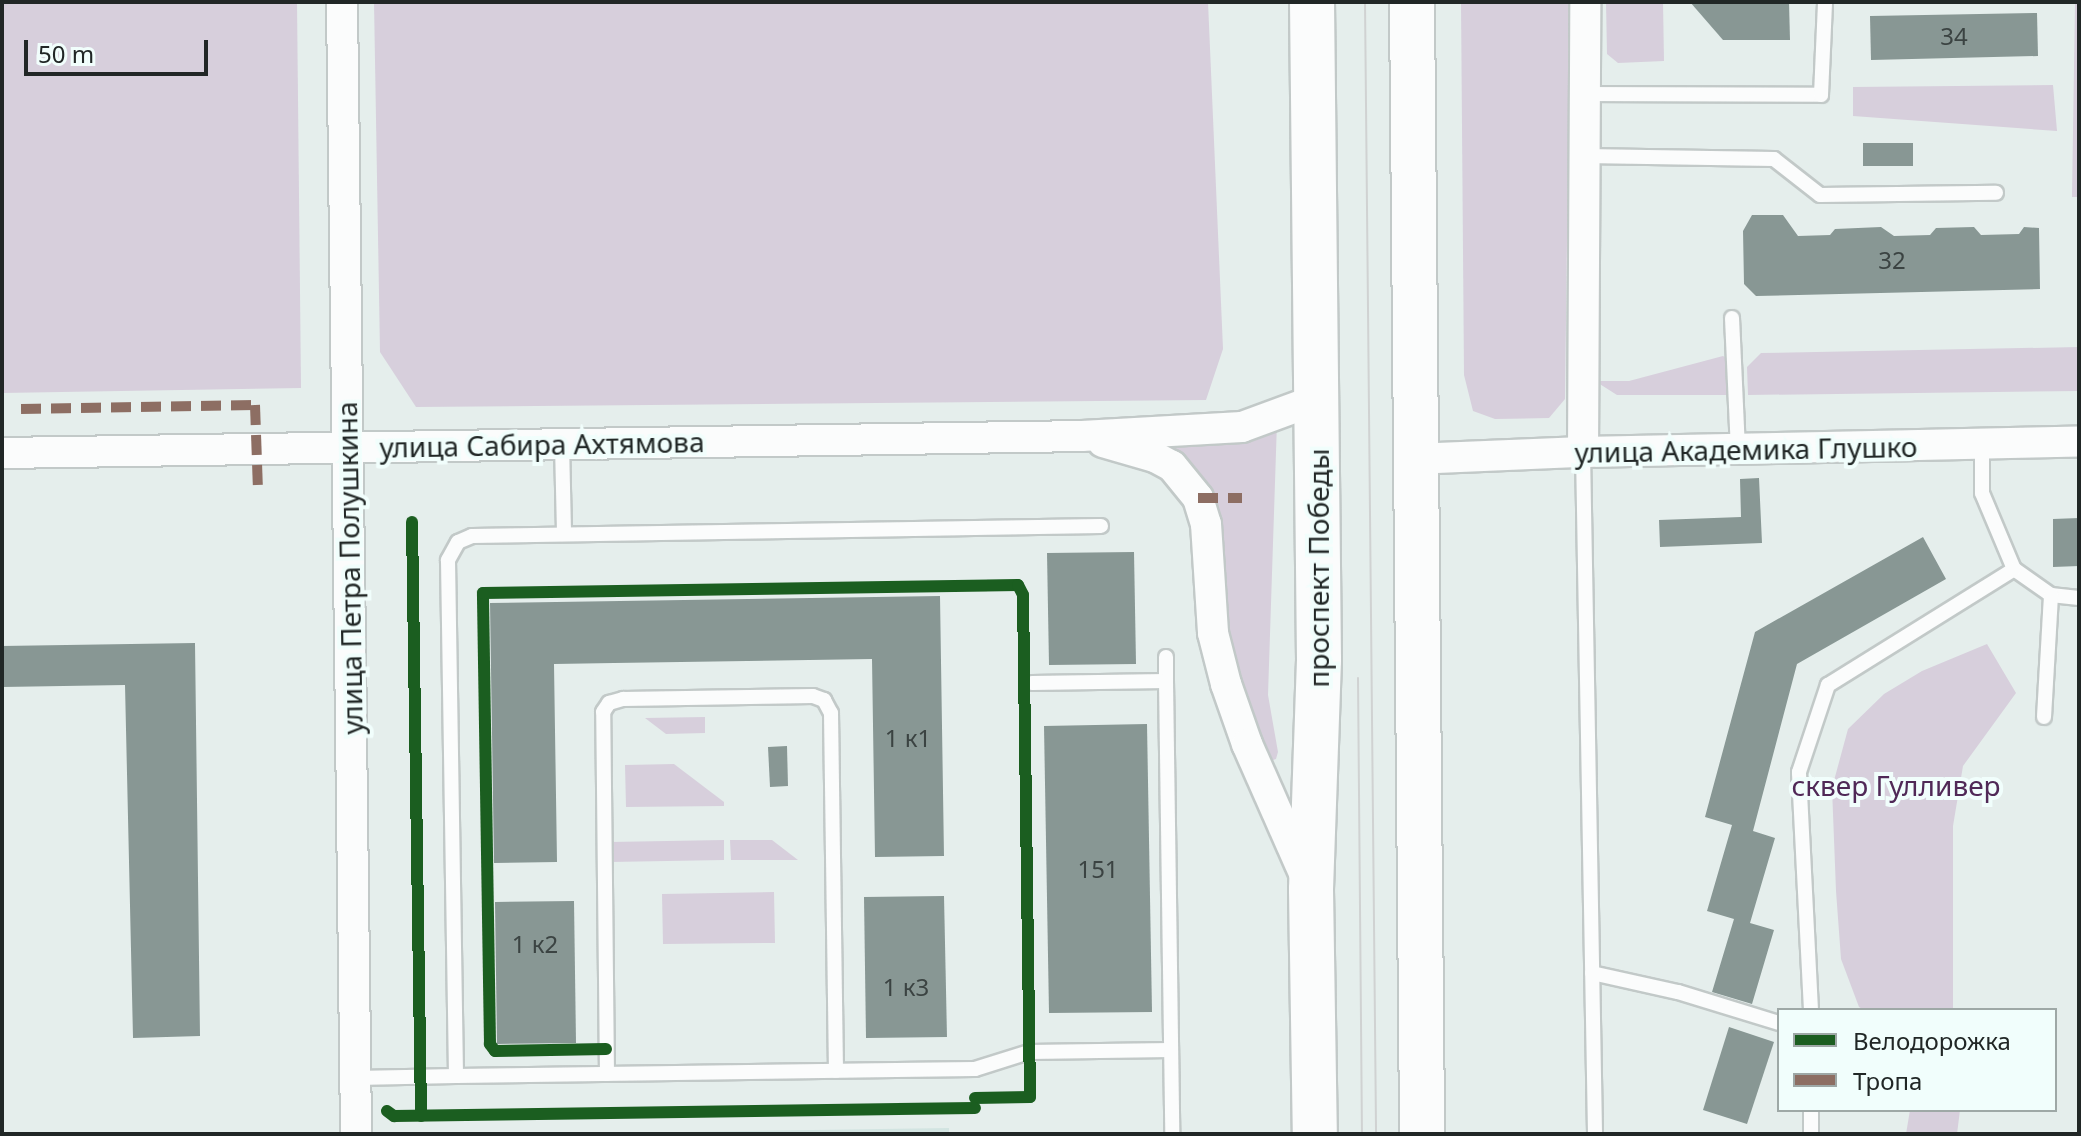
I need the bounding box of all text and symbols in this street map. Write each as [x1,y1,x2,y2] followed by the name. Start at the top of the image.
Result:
[1940,22,1968,50] house number: 34
[28,24,212,74] scale bar
[38,37,94,70] text: 50 m
[1878,246,1906,274] house number: 32
[329,401,369,735] street label: улица Петра Полушкина
[379,424,705,464] street label: улица Сабира Ахтямова
[1574,429,1918,469] street label: улица Академика Глушко
[1301,448,1335,688] street label: проспект Победы
[885,724,931,752] house number: 1 к1
[1791,768,2001,802] park label: сквер Гулливер
[1077,855,1119,883] house number: 151
[512,930,558,958] house number: 1 к2
[883,973,929,1001] house number: 1 к3
[1777,1008,2057,1112] legend
[1853,1024,2011,1057] text: Велодорожка
[1853,1064,1922,1097] text: Тропа

